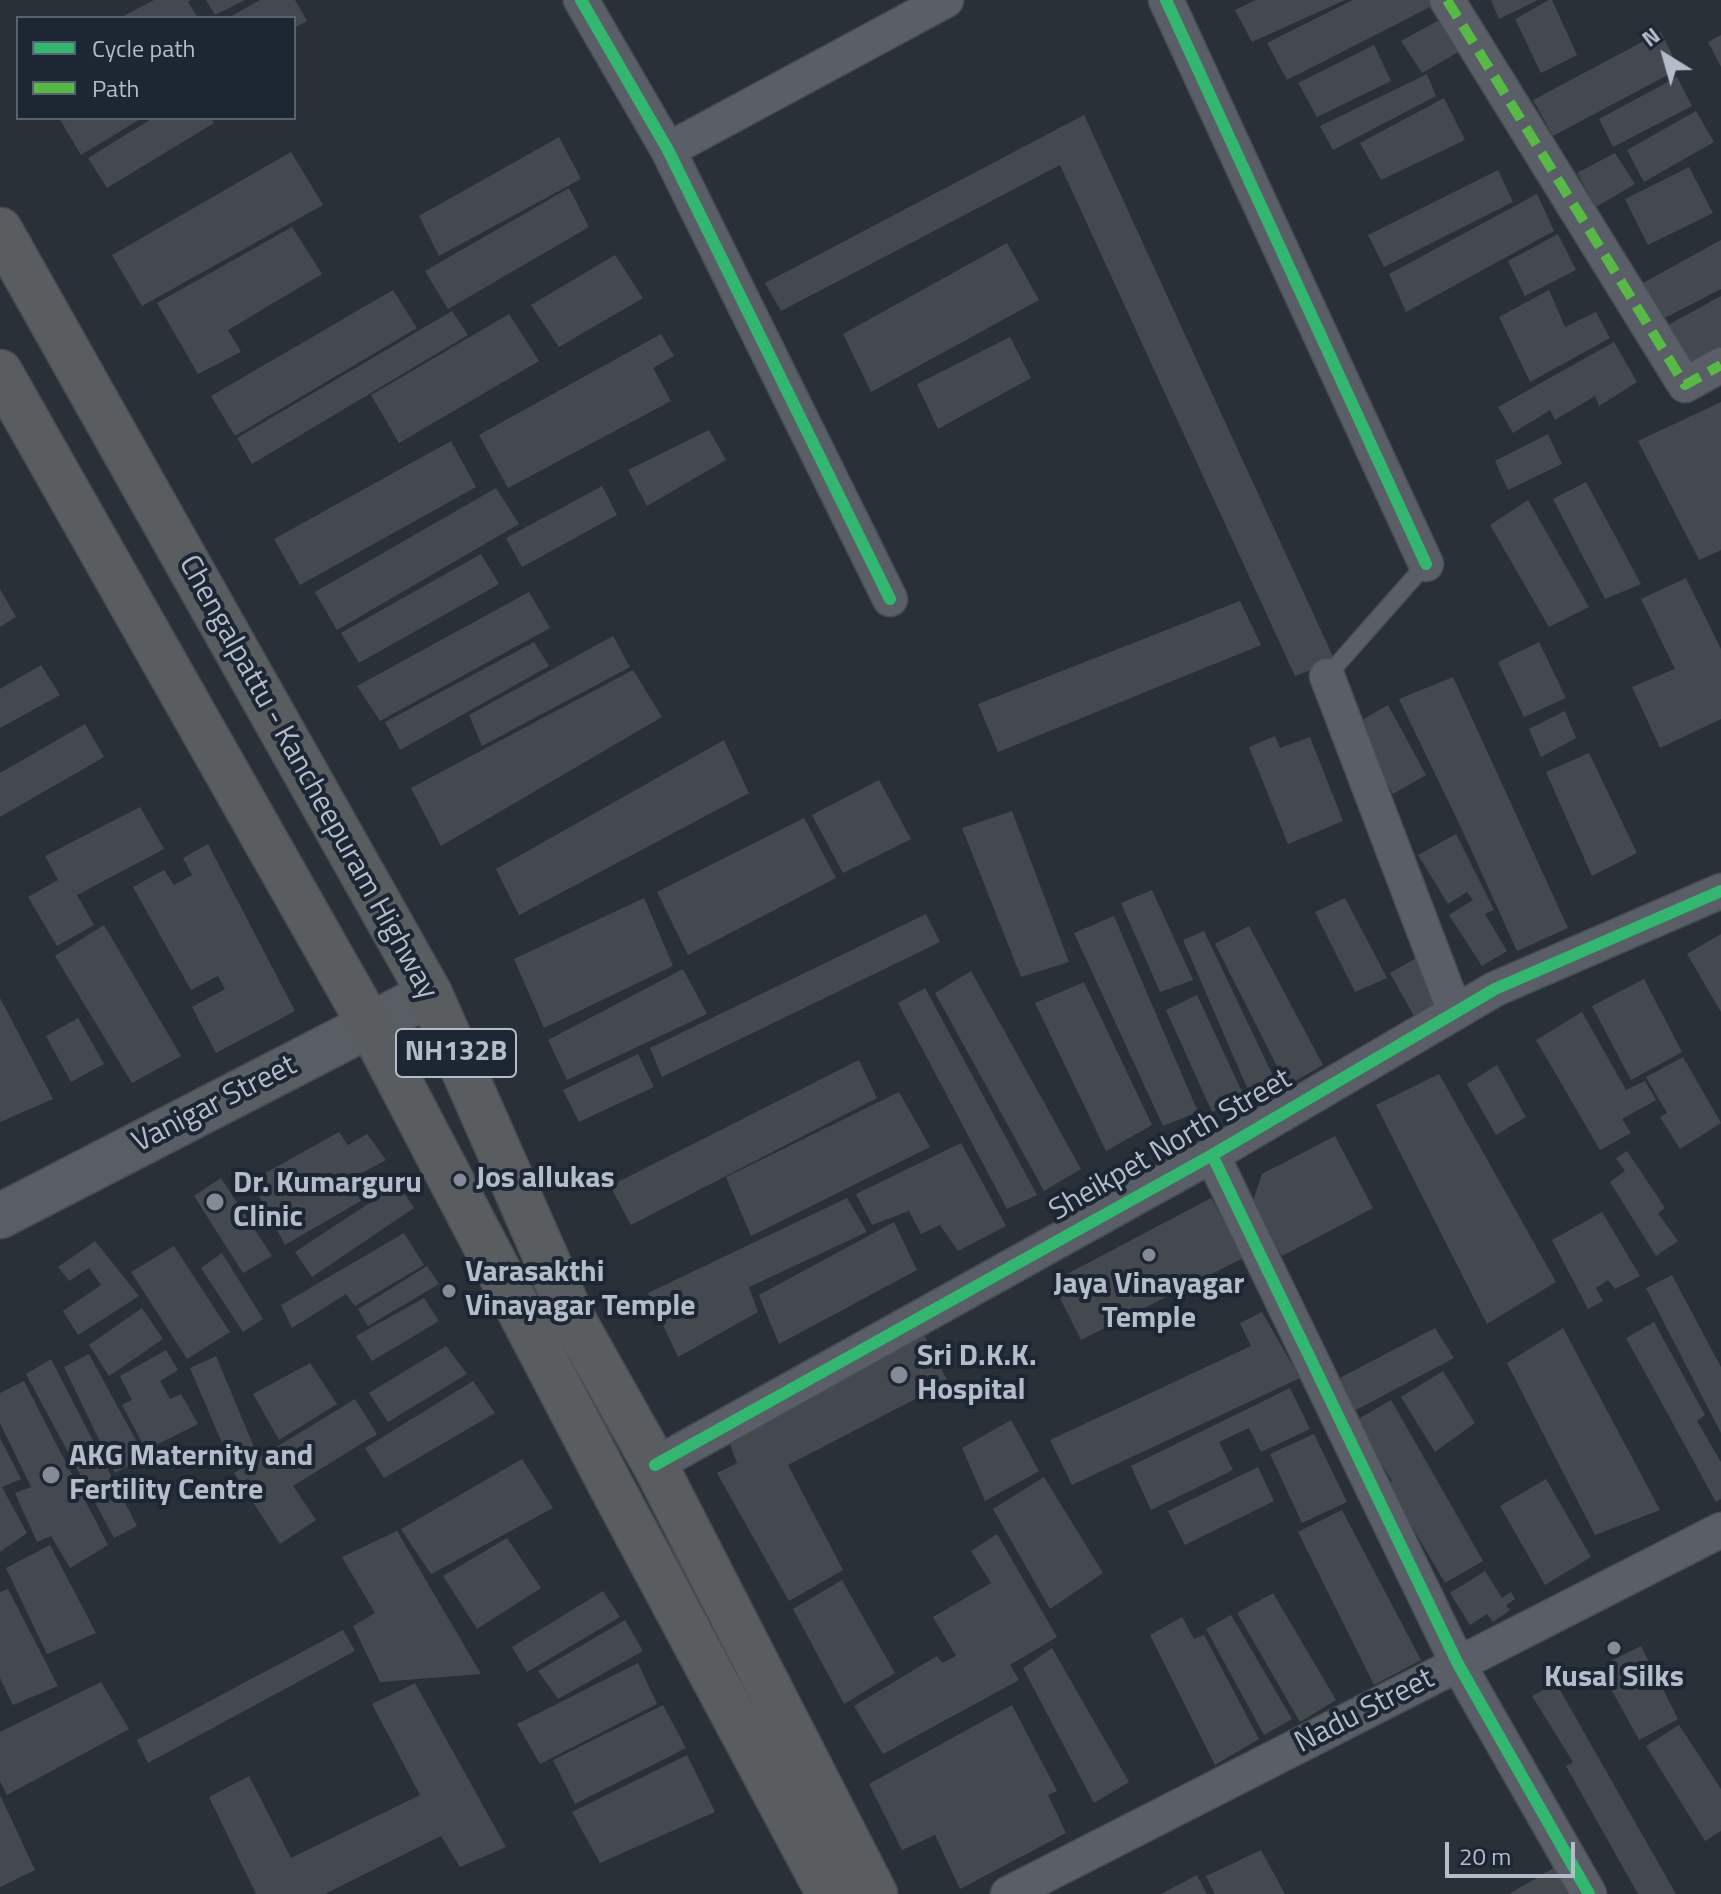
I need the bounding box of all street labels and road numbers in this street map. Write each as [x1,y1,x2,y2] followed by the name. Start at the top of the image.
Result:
[170,550,444,1006] street label: Chengalpattu - Kancheepuram Highway
[396,1029,516,1077] road number: NH132B
[127,1048,303,1162] street label: Vanigar Street
[1044,1062,1298,1230] street label: Sheikpet North Street
[1290,1662,1440,1762] street label: Nadu Street

